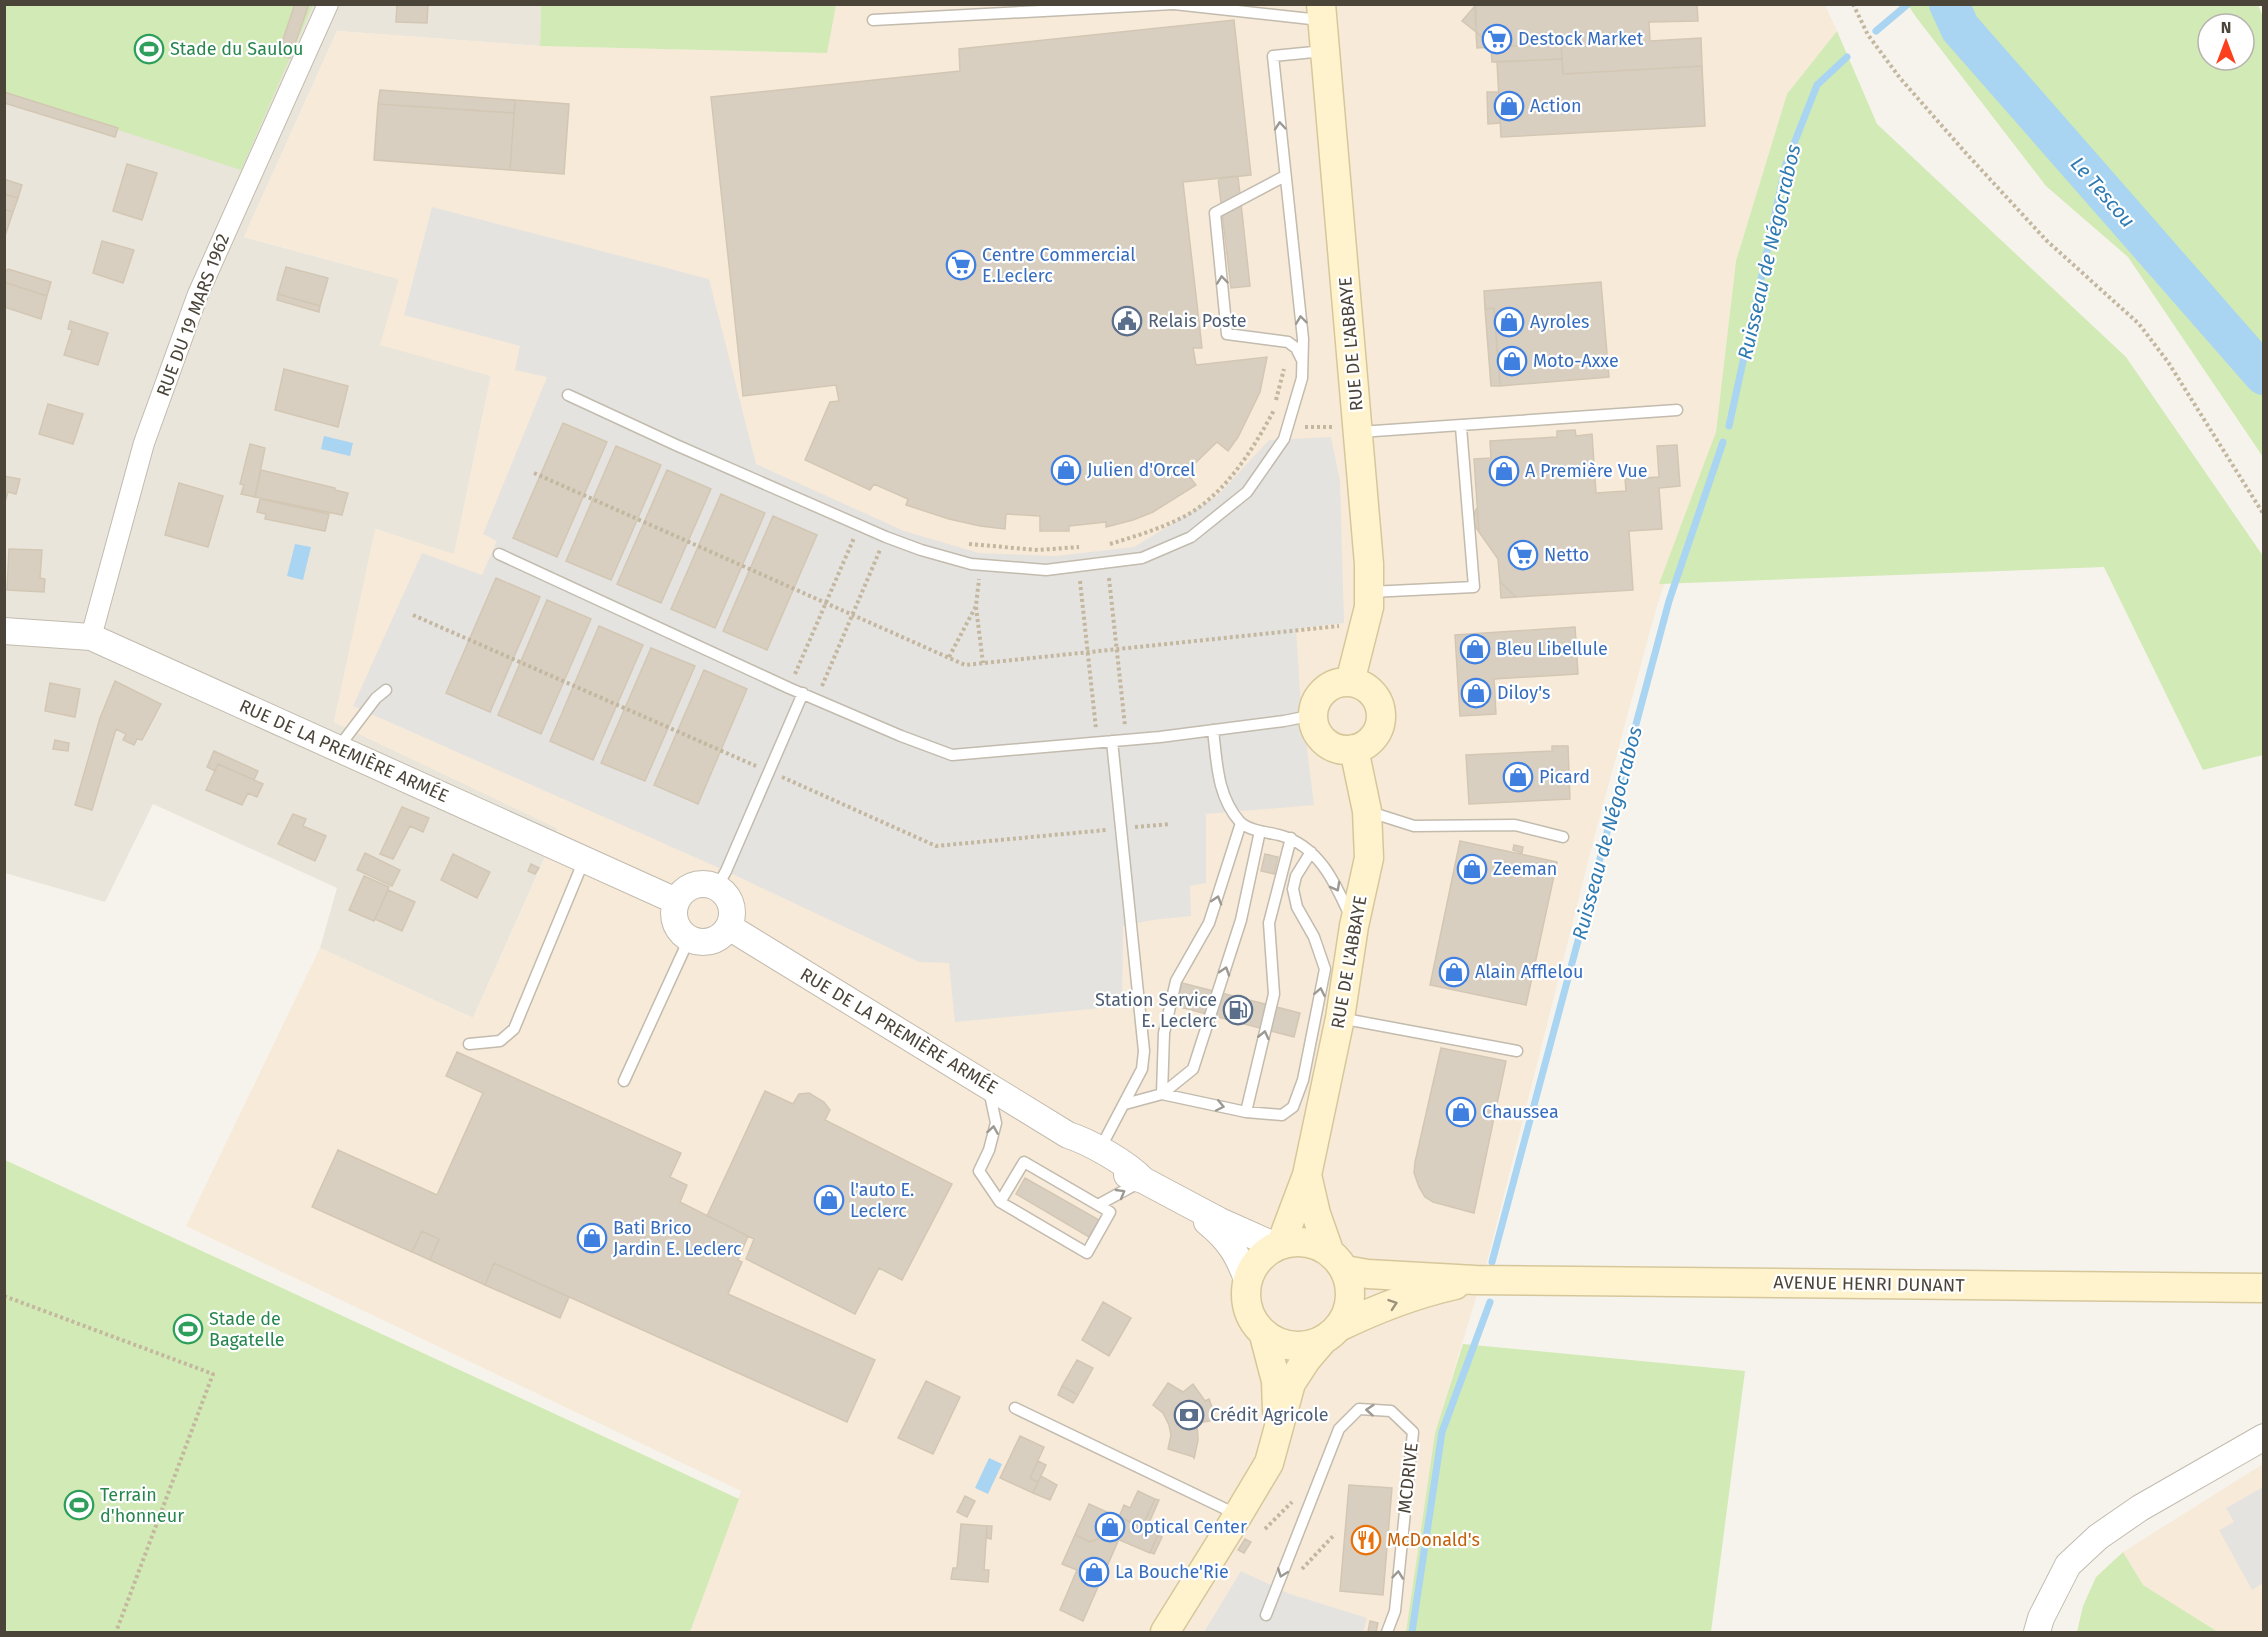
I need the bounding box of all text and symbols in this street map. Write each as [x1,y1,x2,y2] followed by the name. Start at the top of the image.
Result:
[2196,12,2256,72] north arrow
[2221,18,2231,37] text: N
[1481,23,1513,55] supermarket icon: Destock Market
[1518,28,1644,50] place label: Destock Market
[133,33,165,65] sports icon: Stade du Saulou
[170,38,304,60] place label: Stade du Saulou
[1493,90,1525,122] shop icon: Action
[1530,95,1582,117] place label: Action
[1274,122,1287,131] one-way arrow
[1733,142,1805,362] water label: Ruisseau de Négocrabos
[2066,152,2140,232] water label: Le Tescou
[152,230,234,399] street label: RUE DU 19 MARS 1962
[982,244,1135,287] place label: Centre Commercial E.Leclerc
[945,249,977,281] supermarket icon: Centre Commercial E.Leclerc
[1216,276,1229,285] one-way arrow
[1334,276,1368,412] street label: RUE DE L'ABBAYE
[1111,305,1143,337] public building icon: Relais Poste
[1493,306,1525,338] shop icon: Ayroles
[1148,310,1247,332] place label: Relais Poste
[1530,311,1590,333] place label: Ayroles
[1295,315,1308,325] one-way arrow
[1496,345,1528,377] shop icon: Moto-Axxe
[1533,350,1619,372] place label: Moto-Axxe
[1050,454,1082,486] shop icon: Julien d'Orcel
[1488,455,1520,487] shop icon: A Première Vue
[1087,459,1195,481] place label: Julien d'Orcel
[1525,460,1648,482] place label: A Première Vue
[1507,539,1539,571] supermarket icon: Netto
[1544,544,1589,566] place label: Netto
[1459,633,1491,665] shop icon: Bleu Libellule
[1496,638,1608,660] place label: Bleu Libellule
[1460,677,1492,709] shop icon: Diloy's
[1497,682,1550,704] place label: Diloy's
[236,694,452,807] street label: RUE DE LA PREMIÈRE ARMÉE
[1567,724,1647,942] water label: Ruisseau de Négocrabos
[1502,761,1534,793] shop icon: Picard
[1539,766,1590,788] place label: Picard
[1456,853,1488,885] shop icon: Zeeman
[1493,858,1557,880] place label: Zeeman
[1329,881,1340,891] one-way arrow
[1326,894,1372,1030] street label: RUE DE L'ABBAYE
[1210,895,1222,906] one-way arrow
[1438,956,1470,988] shop icon: Alain Afflelou
[1475,961,1584,983] place label: Alain Afflelou
[796,962,1002,1099] street label: RUE DE LA PREMIÈRE ARMÉE
[1217,966,1230,977] one-way arrow
[1313,988,1326,998] one-way arrow
[1095,989,1217,1032] place label: Station Service E. Leclerc
[1222,994,1254,1026] fuel station icon: Station Service E. Leclerc
[1257,1030,1270,1040] one-way arrow
[1445,1096,1477,1128] shop icon: Chaussea
[1214,1099,1224,1112] one-way arrow
[1482,1101,1559,1123] place label: Chaussea
[987,1125,999,1134] one-way arrow
[850,1179,914,1222] place label: l'auto E. Leclerc
[813,1184,845,1216] shop icon: l'auto E. Leclerc
[1115,1188,1125,1200] one-way arrow
[613,1217,742,1260] place label: Bati Brico Jardin E. Leclerc
[576,1222,608,1254] shop icon: Bati Brico Jardin E. Leclerc
[1773,1271,1965,1297] street label: AVENUE HENRI DUNANT
[1387,1299,1398,1312] one-way arrow
[209,1308,285,1351] place label: Stade de Bagatelle
[172,1313,204,1345] sports icon: Stade de Bagatelle
[1173,1399,1205,1431] bank icon: Crédit Agricole
[1366,1403,1375,1416] one-way arrow
[1210,1404,1329,1426] place label: Crédit Agricole
[1393,1441,1423,1515] street label: MCDRIVE
[100,1484,184,1527] place label: Terrain d'honneur
[63,1489,95,1521] sports icon: Terrain d'honneur
[1094,1511,1126,1543] shop icon: Optical Center
[1131,1516,1247,1538] place label: Optical Center
[1350,1524,1382,1556] restaurant icon: McDonald's
[1387,1529,1480,1551] place label: McDonald's
[1078,1556,1110,1588] shop icon: La Bouche'Rie
[1115,1561,1229,1583] place label: La Bouche'Rie
[1277,1567,1289,1578] one-way arrow
[1391,1571,1404,1580] one-way arrow

